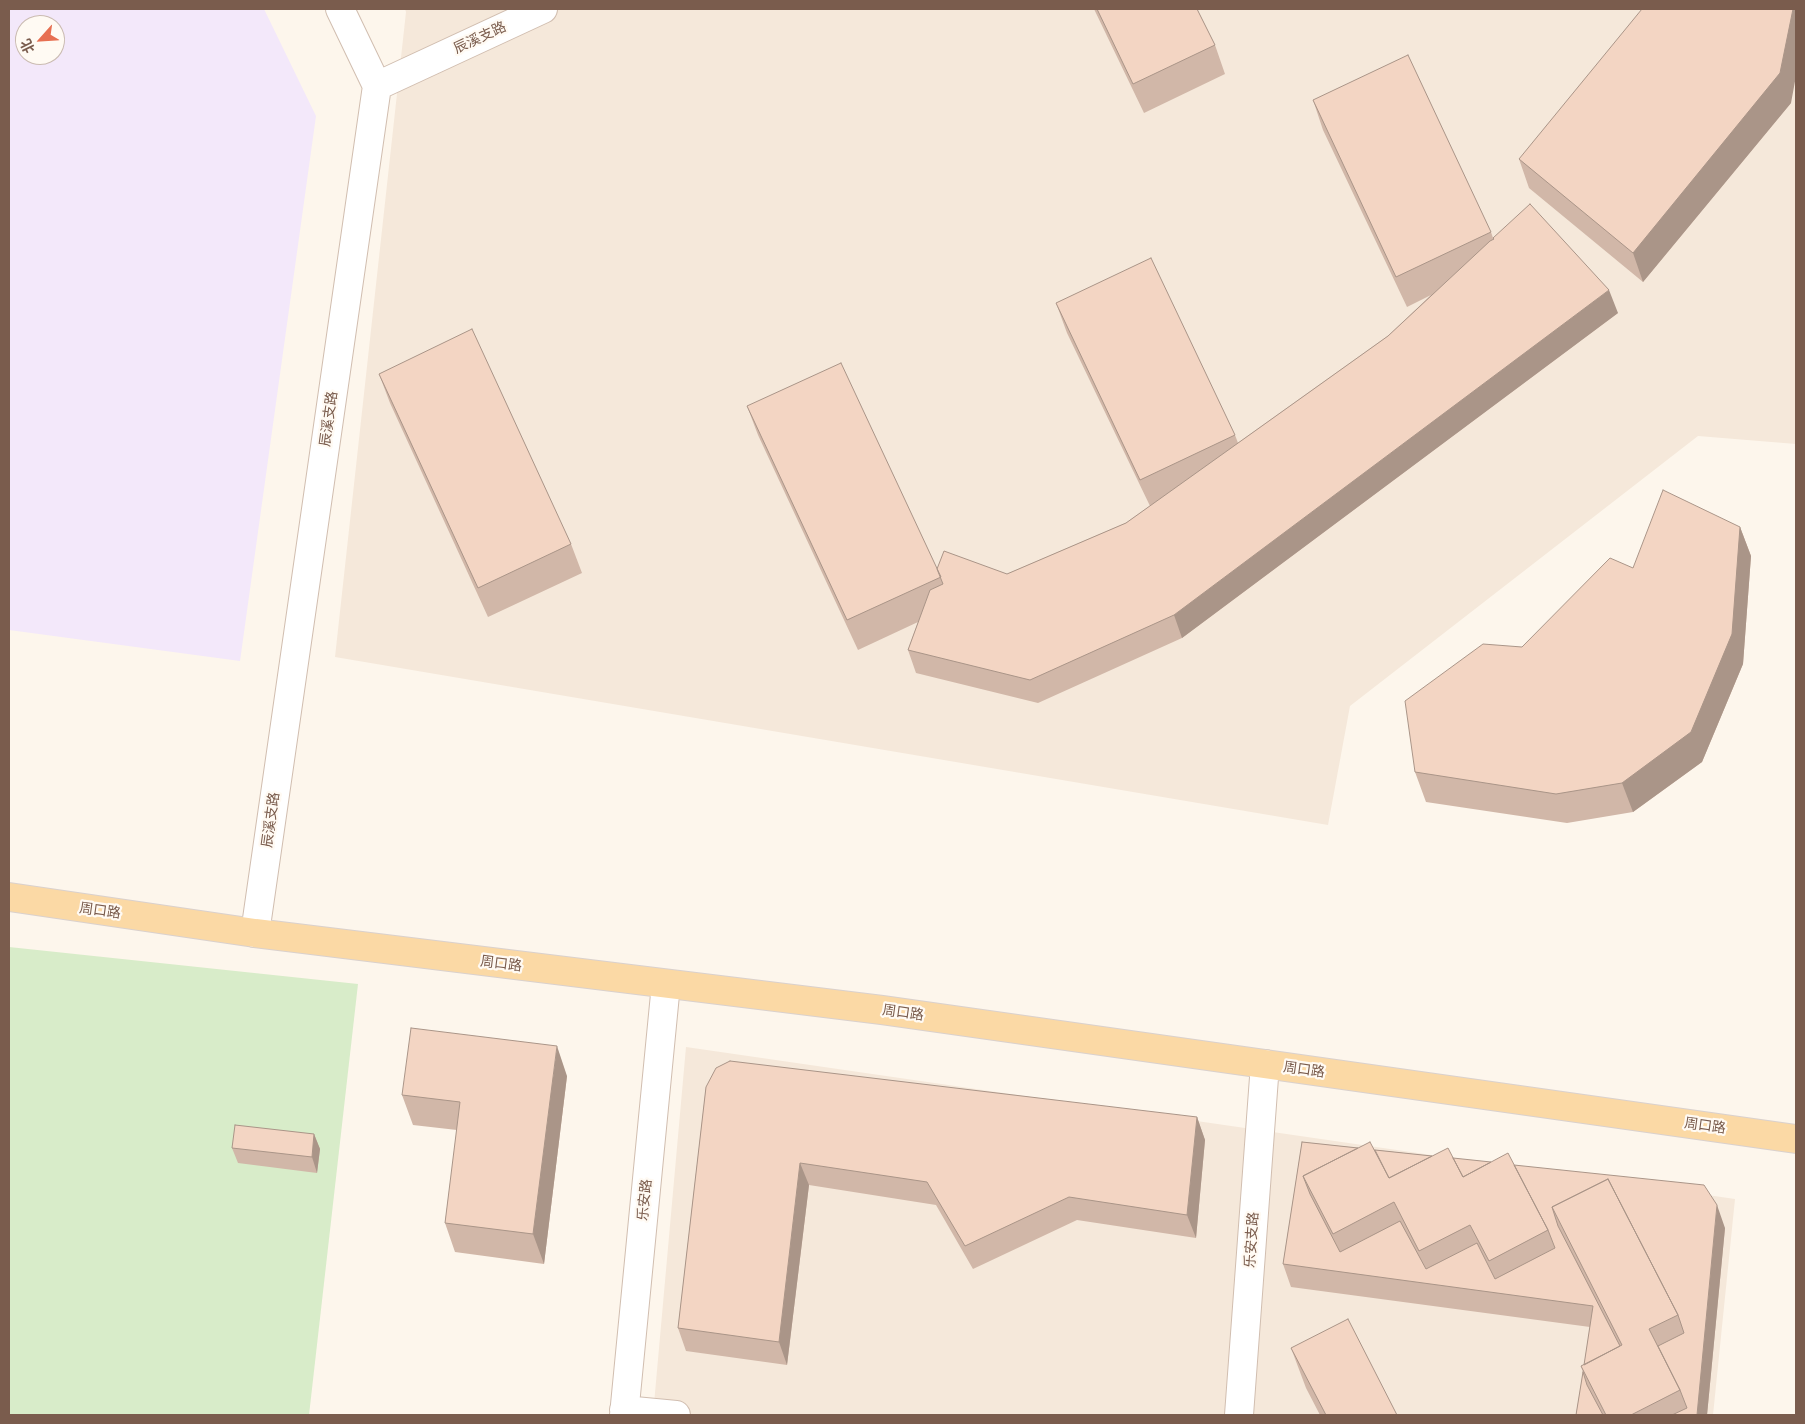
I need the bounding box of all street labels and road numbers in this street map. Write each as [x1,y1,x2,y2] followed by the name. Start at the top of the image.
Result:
[451,19,509,57] street label: 辰溪支路
[317,390,341,448] street label: 辰溪支路
[259,791,283,849] street label: 辰溪支路
[78,900,122,922] street label: 周口路
[479,953,523,975] street label: 周口路
[881,1002,925,1024] street label: 周口路
[1282,1059,1326,1081] street label: 周口路
[1683,1115,1727,1137] street label: 周口路
[634,1178,656,1222] street label: 乐安路
[1242,1211,1262,1269] street label: 乐安支路

